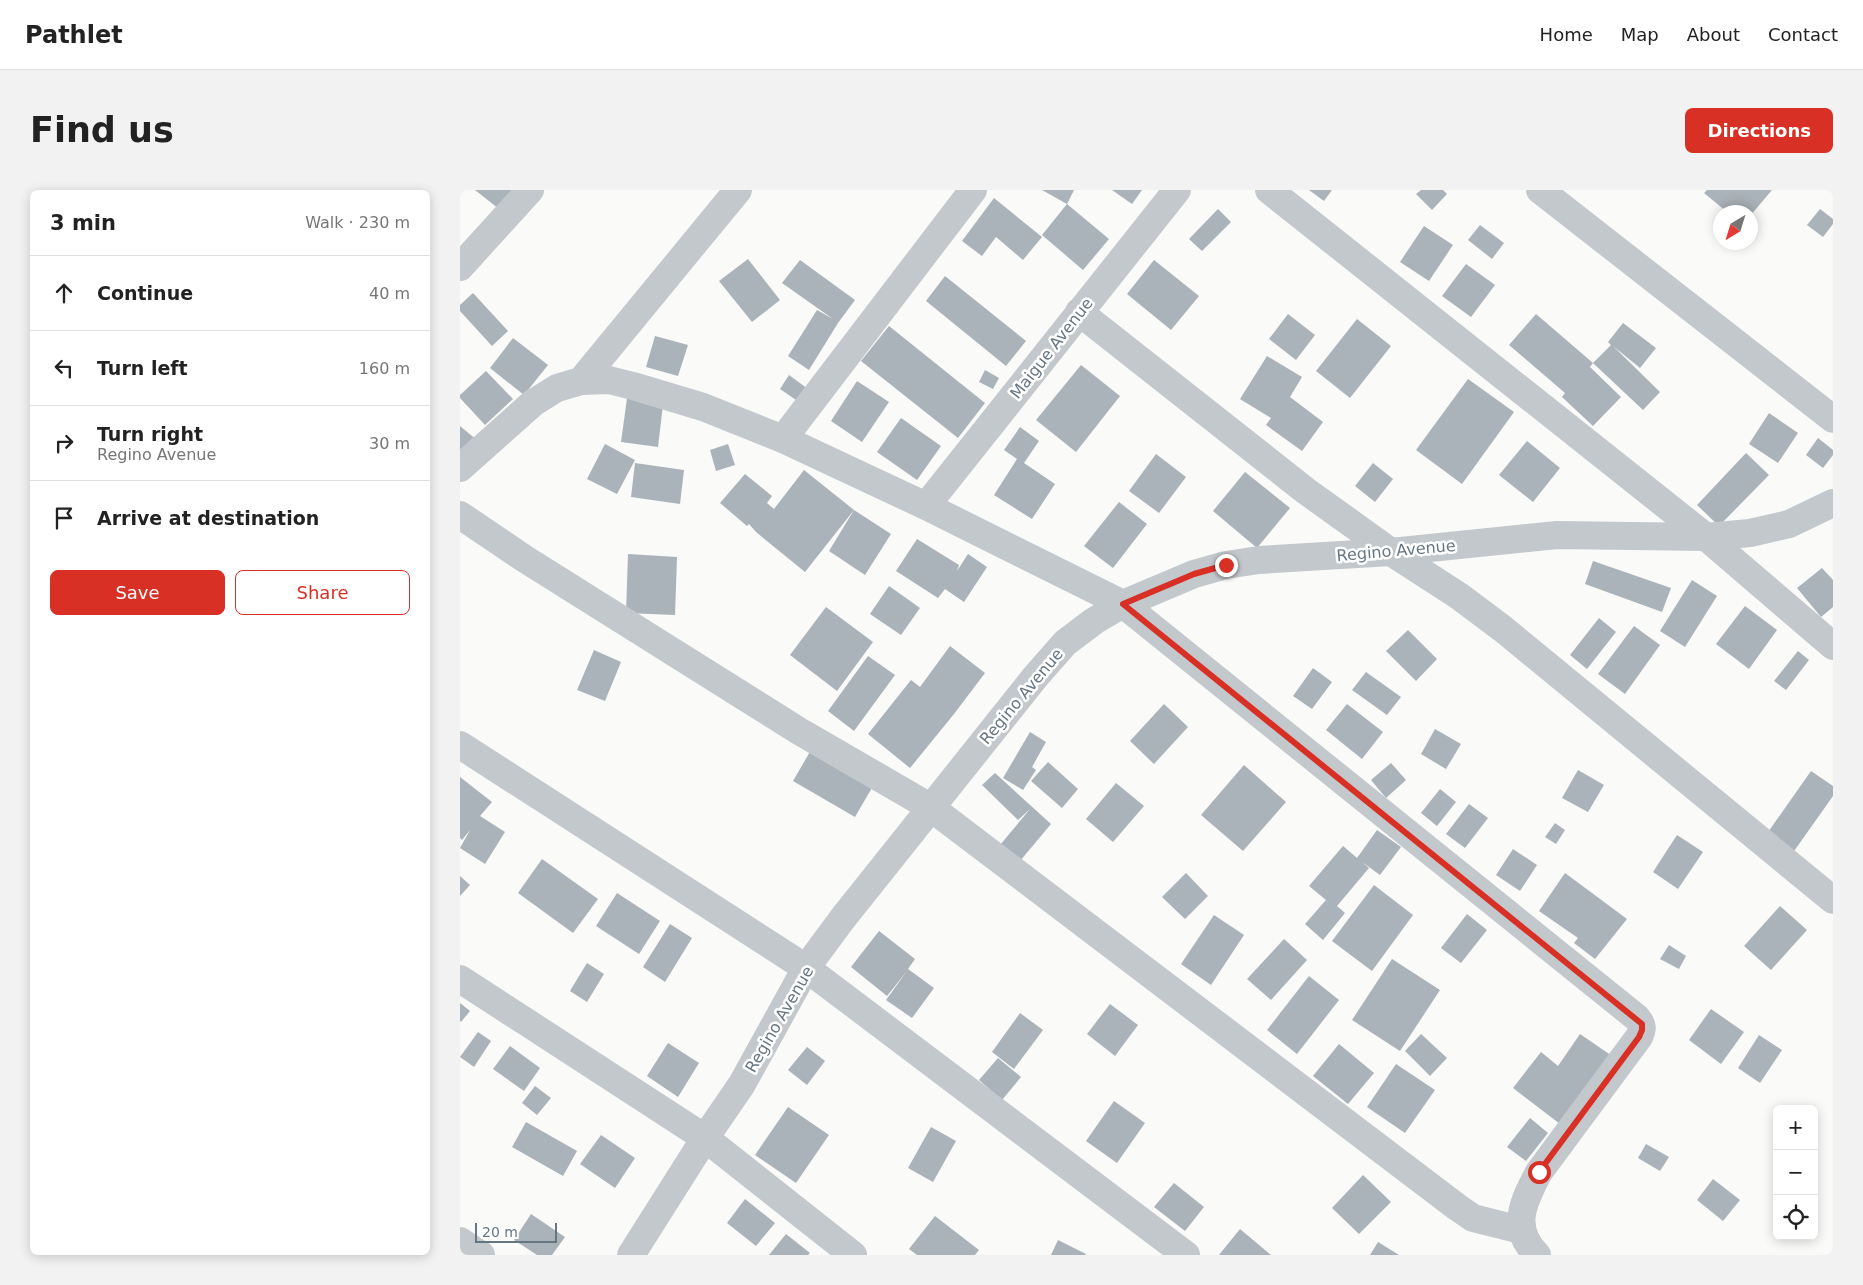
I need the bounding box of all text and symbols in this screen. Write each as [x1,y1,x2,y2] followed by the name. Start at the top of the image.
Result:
[25,21,123,49] text: Pathlet
[1540,24,1593,45] text: Home
[1621,24,1659,45] text: Map
[1687,24,1740,45] text: About
[1768,24,1838,45] text: Contact
[1685,108,1833,153] button: Directions
[30,110,174,150] text: Find us
[1713,205,1758,250] north arrow
[50,211,116,235] text: 3 min
[305,213,410,232] text: Walk · 230 m
[50,279,78,307] icon: ahead
[97,282,193,304] text: Continue
[369,284,410,303] text: 40 m
[1006,294,1097,403] street label: Maigue Avenue
[50,354,78,382] icon: left
[97,357,188,379] text: Turn left
[359,359,410,378] text: 160 m
[97,423,203,445] text: Turn right
[50,429,78,457] icon: right
[369,434,410,453] text: 30 m
[97,445,216,464] text: Regino Avenue
[50,504,78,532] icon: arrive
[97,507,319,529] text: Arrive at destination
[1336,536,1456,565] street label: Regino Avenue
[1215,554,1238,577] route end
[50,570,225,615] button: Save
[235,570,410,615] button: Share
[976,645,1067,748] street label: Regino Avenue
[741,963,817,1076] street label: Regino Avenue
[1773,1105,1818,1240] map controls
[1773,1105,1818,1150] button: +
[1773,1150,1818,1195] button: −
[1528,1161,1551,1184] route start
[1773,1195,1818,1240] button: locate
[475,1220,558,1243] scale bar
[482,1224,518,1240] text: 20 m

